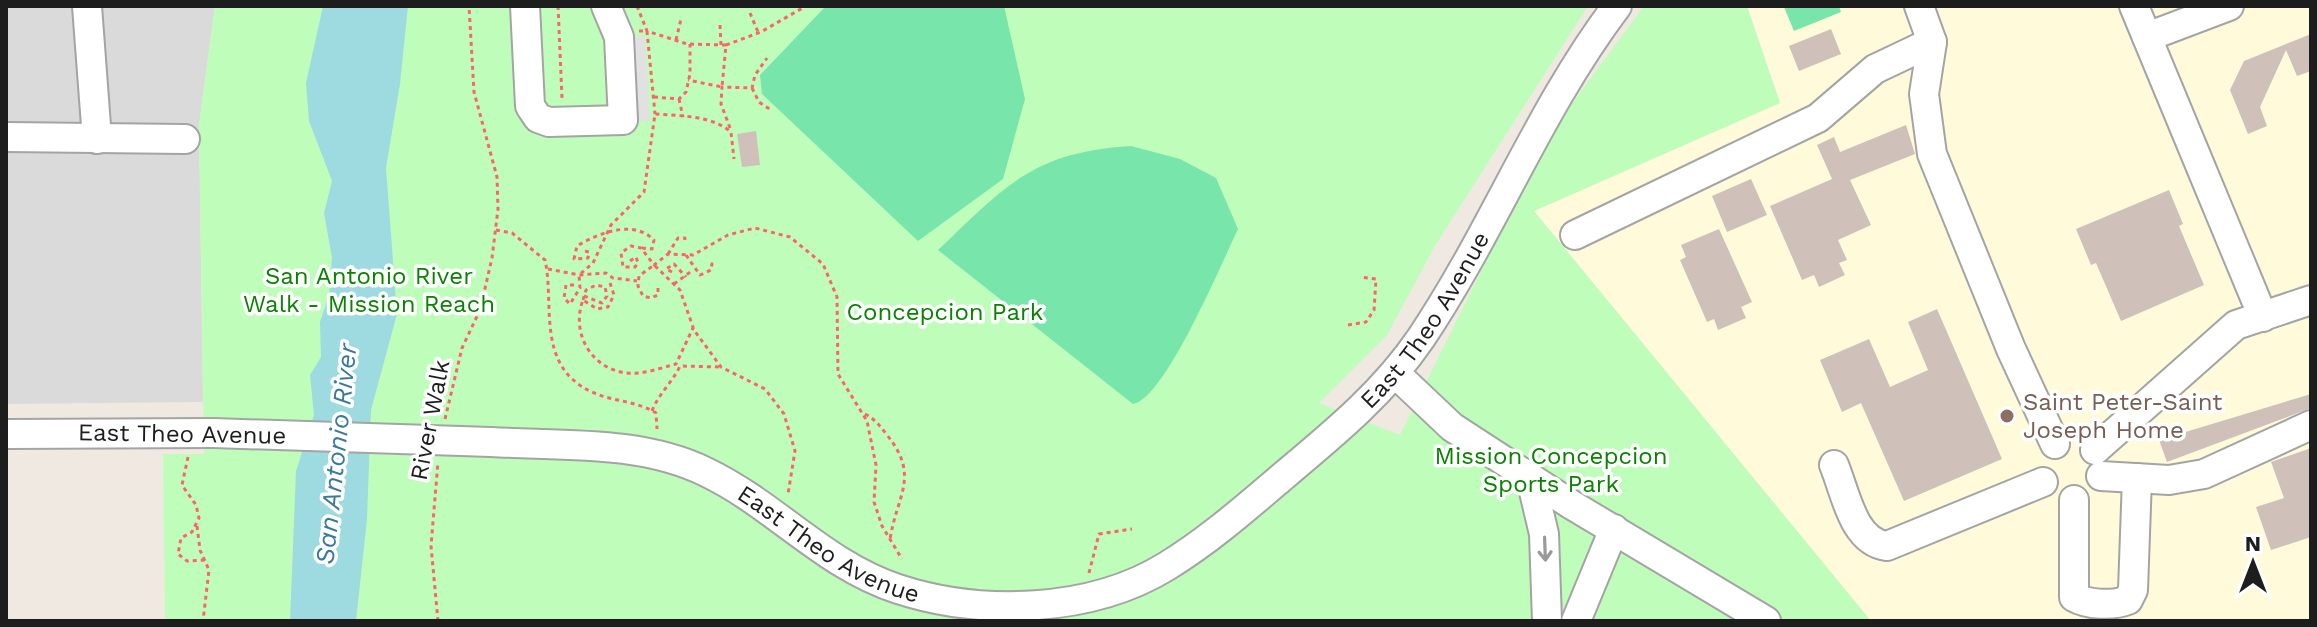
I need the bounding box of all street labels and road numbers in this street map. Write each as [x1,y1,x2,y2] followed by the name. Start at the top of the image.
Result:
[1355,227,1495,414] street label: East Theo Avenue
[405,357,455,483] street label: River Walk
[78,418,286,450] street label: East Theo Avenue
[732,479,923,609] street label: East Theo Avenue

